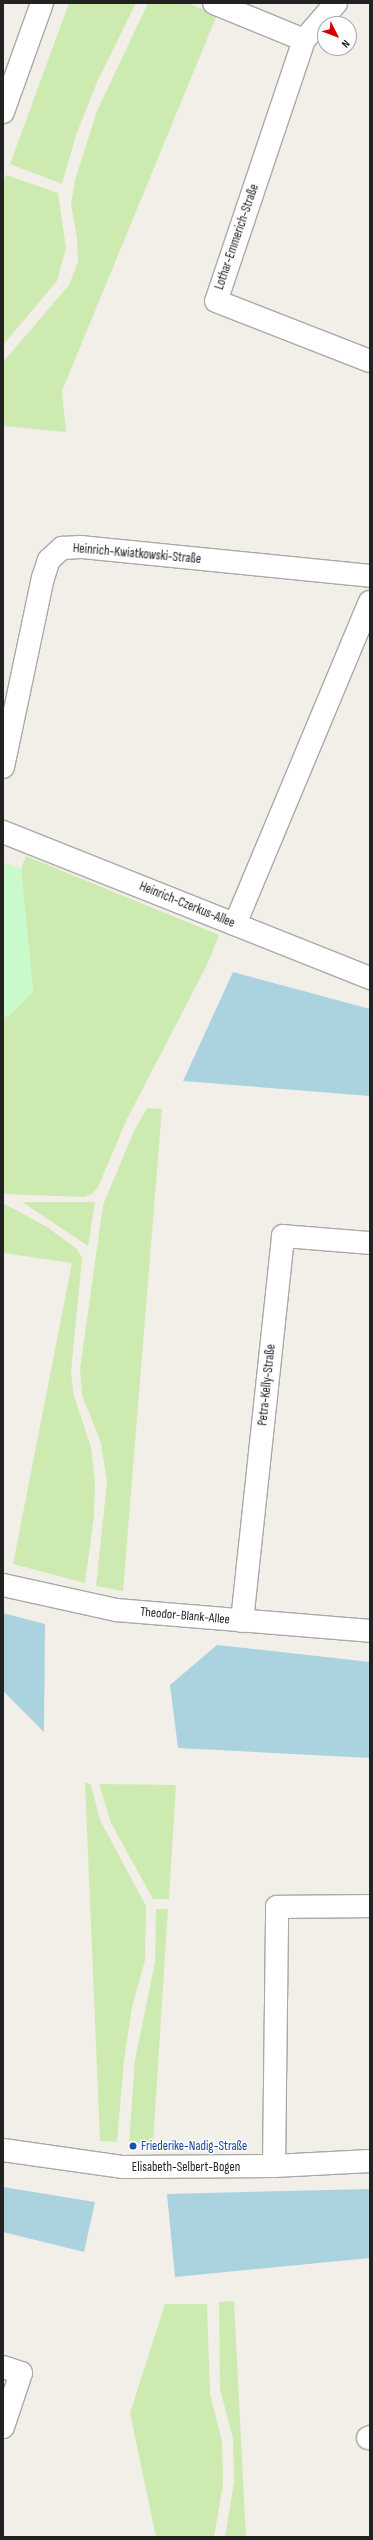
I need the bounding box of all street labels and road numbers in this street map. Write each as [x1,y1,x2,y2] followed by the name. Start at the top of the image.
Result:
[212,182,262,292] street label: Lothar-Emmerich-Straße
[72,541,202,567] street label: Heinrich-Kwiatkowski-Straße
[137,879,237,931] street label: Heinrich-Czerkus-Allee
[255,1343,279,1427] street label: Petra-Kelly-Straße
[140,1604,230,1628] street label: Theodor-Blank-Allee
[132,2159,240,2175] street label: Elisabeth-Selbert-Bogen

